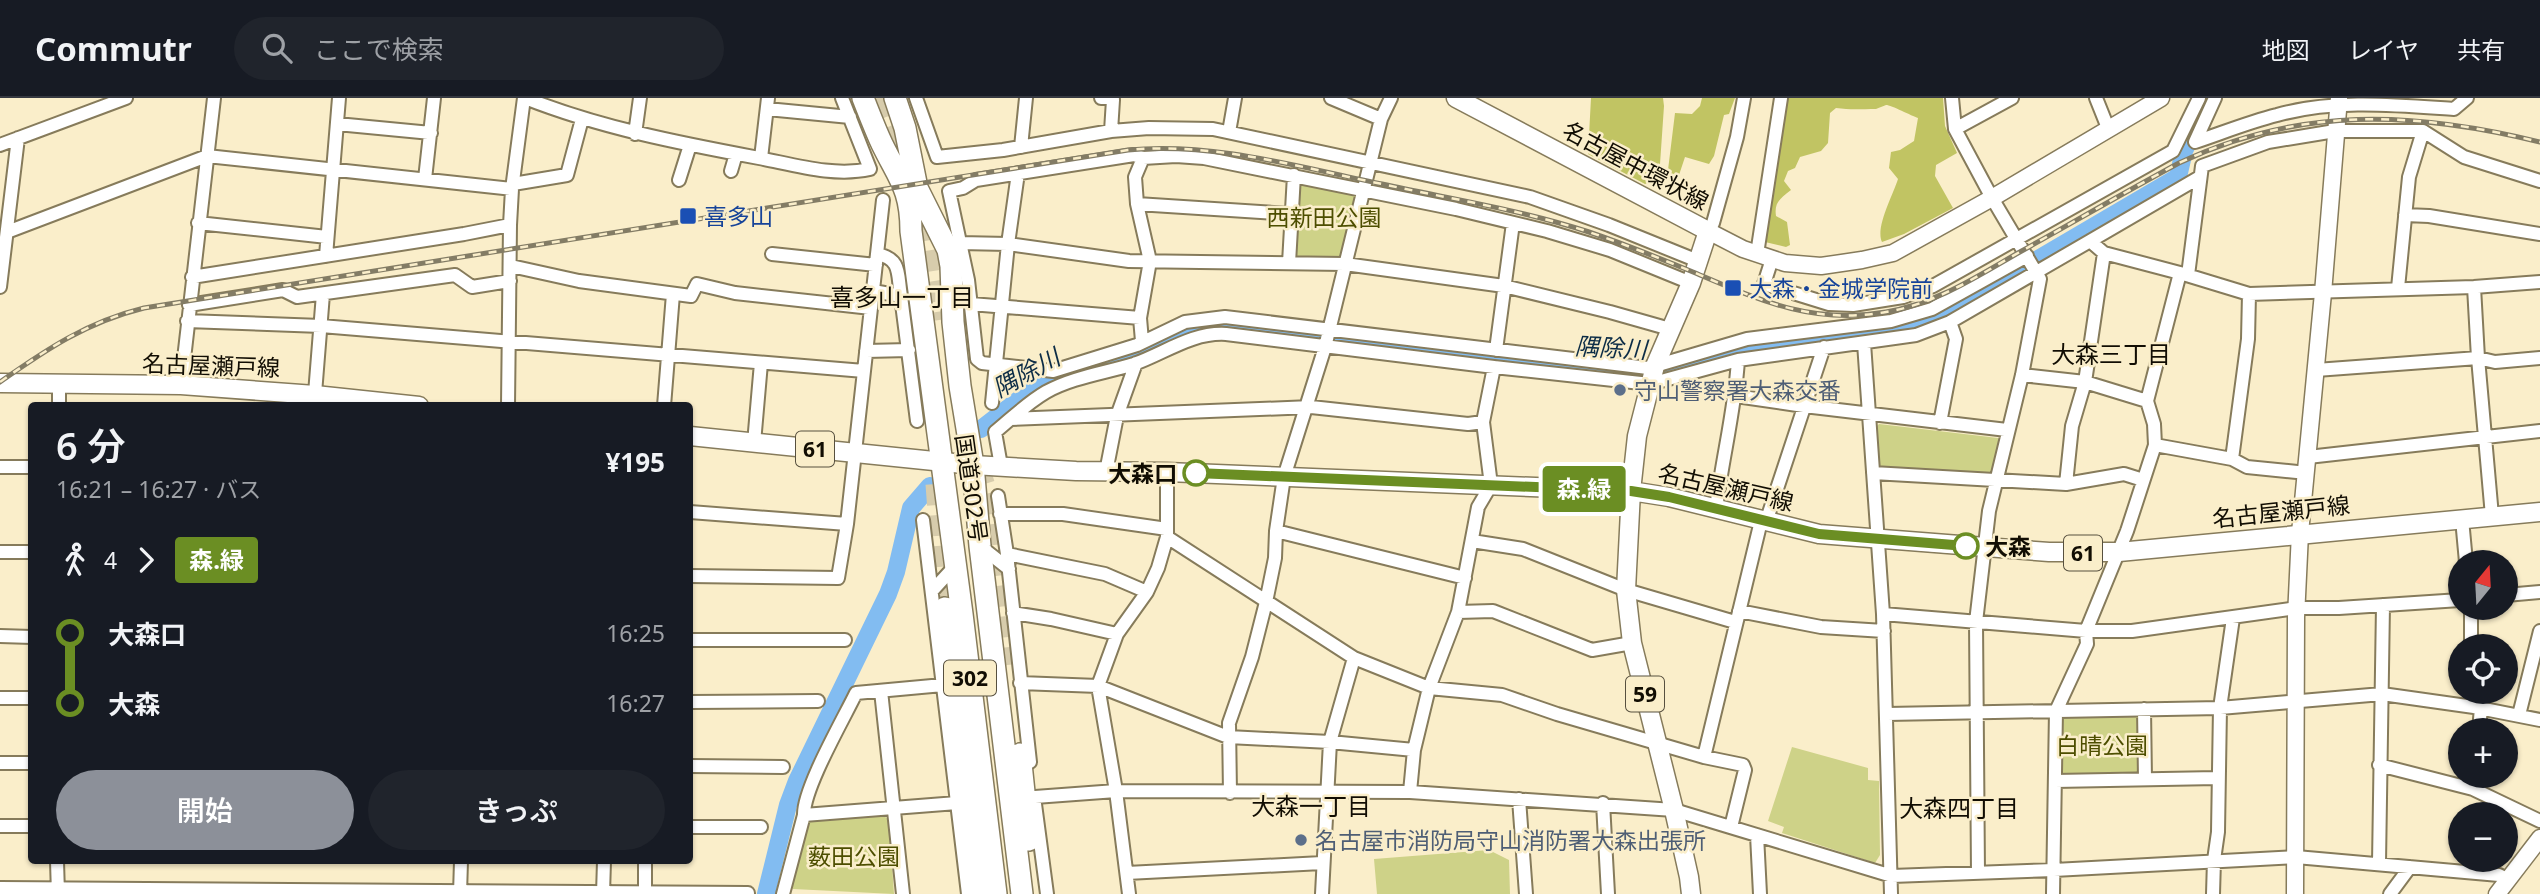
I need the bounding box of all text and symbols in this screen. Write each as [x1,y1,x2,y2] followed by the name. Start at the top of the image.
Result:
[234,17,724,80] search box
[35,26,192,71] text: Commutr
[258,29,296,67] icon: search
[314,31,444,67] text: ここで検索
[2262,33,2310,66] text: 地図
[2348,33,2419,66] text: レイヤ
[2457,33,2505,66] text: 共有
[1557,113,1715,217] street label: 名古屋中環状線
[704,200,773,232] place label: 喜多山
[1267,201,1382,233] park label: 西新田公園
[678,206,698,226] marker: 喜多山
[1749,272,1933,304] place label: 大森・金城学院前
[1723,278,1743,298] marker: 大森・金城学院前
[830,280,974,313] district label: 喜多山一丁目
[1574,329,1651,366] water label: 隅除川
[2051,337,2171,370] district label: 大森三丁目
[987,339,1068,404] water label: 隅除川
[141,347,281,383] street label: 名古屋瀬戸線
[1634,374,1841,406] place label: 守山警察署大森交番
[1612,382,1628,398] marker: 守山警察署大森交番
[56,419,126,471] text: 6 分
[796,432,834,466] road number: 61
[949,432,995,544] street label: 国道302号
[606,444,665,480] text: ¥195
[1655,456,1797,518] street label: 名古屋瀬戸線
[1108,457,1177,489] place label: 大森口
[1183,460,1209,486] marker: 大森口
[1544,466,1624,512] line badge: 森.緑
[1557,472,1611,505] text: 森.緑
[56,473,261,505] text: 16:21 – 16:27 · バス
[2211,488,2351,534] street label: 名古屋瀬戸線
[1985,530,2031,562] place label: 大森
[1953,533,1979,559] marker: 大森
[2064,536,2102,570] road number: 61
[56,541,94,579] icon: walk
[127,541,165,579] icon: forward
[189,543,244,576] text: 森.緑
[104,544,117,576] text: 4
[2448,550,2518,620] north arrow
[2448,550,2518,872] map controls
[108,616,186,652] text: 大森口
[606,617,665,649] text: 16:25
[2448,634,2518,704] button: locate
[944,660,996,696] road number: 302
[1626,676,1664,712] road number: 59
[108,686,160,722] text: 大森
[606,687,665,719] text: 16:27
[2448,718,2518,788] button: +
[2056,729,2148,761] park label: 白晴公園
[56,770,354,850] button: 開始
[368,770,665,850] button: きっぷ
[1251,789,1371,822] district label: 大森一丁目
[1899,791,2019,824] district label: 大森四丁目
[2448,802,2518,872] button: −
[1315,824,1706,856] place label: 名古屋市消防局守山消防署大森出張所
[1293,832,1309,848] marker: 名古屋市消防局守山消防署大森出張所
[808,840,900,872] park label: 薮田公園

